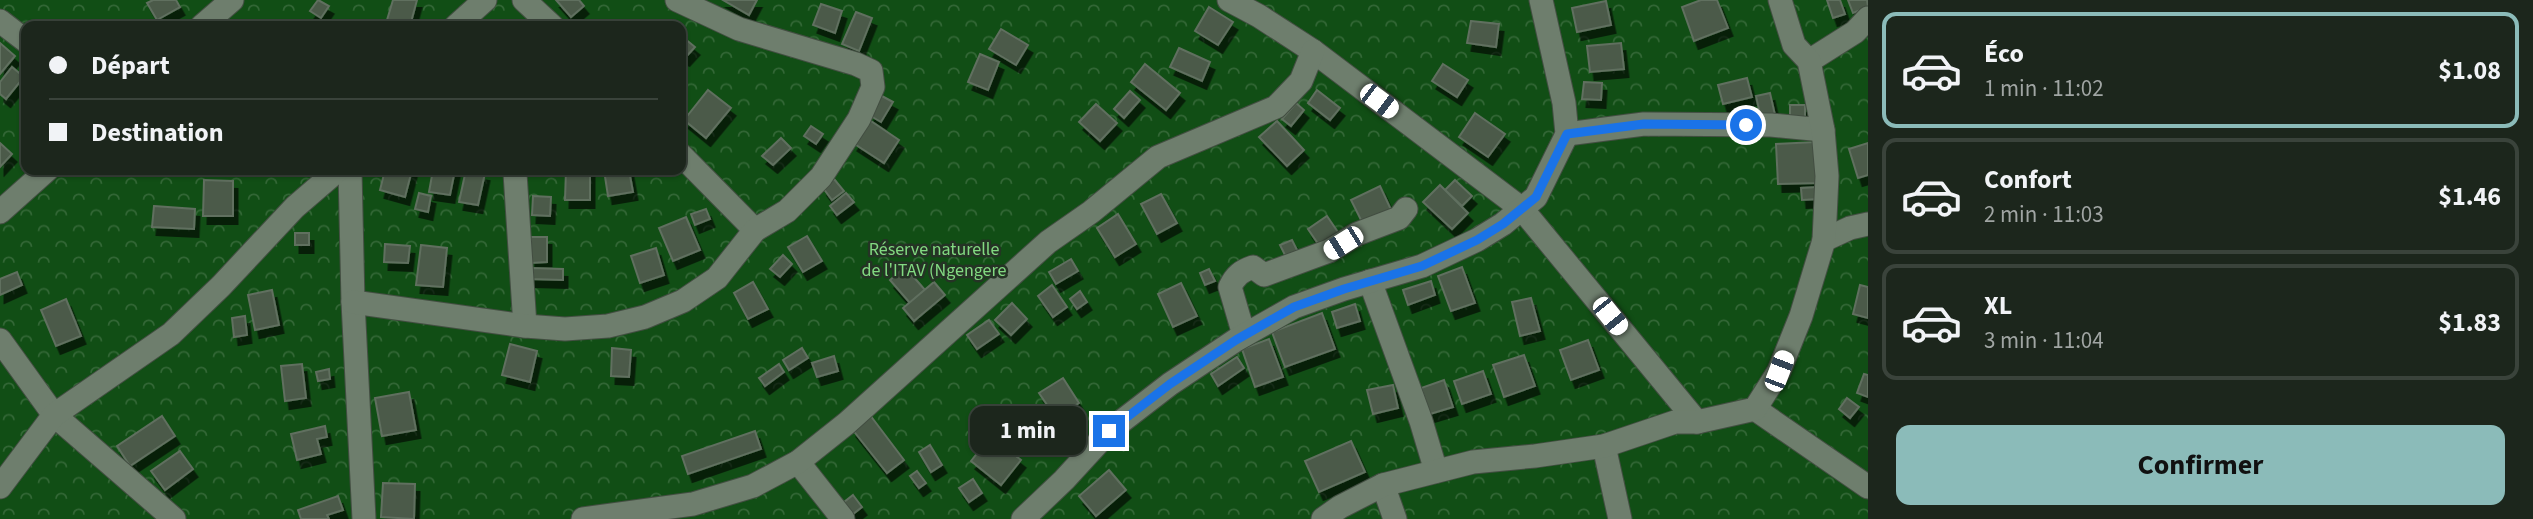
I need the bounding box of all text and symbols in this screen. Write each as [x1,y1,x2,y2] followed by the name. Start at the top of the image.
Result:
[1984,35,2024,72] text: Éco
[1900,39,1963,102] icon: car
[91,47,170,84] text: Départ
[2438,52,2501,89] text: $1.08
[1984,72,2104,105] text: 1 min · 11:02
[1356,80,1403,122] car
[1730,109,1762,141] route start
[91,114,224,151] text: Destination
[1984,161,2072,198] text: Confort
[1900,165,1963,228] icon: car
[2438,178,2501,215] text: $1.46
[1984,198,2104,231] text: 2 min · 11:03
[1320,223,1367,263] car
[861,237,1007,283] park label: Réserve naturelle de l'ITAV (Ngengere
[1984,287,2012,324] text: XL
[1900,291,1963,354] icon: car
[1589,293,1632,339] car
[2438,304,2501,341] text: $1.83
[1984,324,2104,357] text: 3 min · 11:04
[1762,348,1797,394] car
[969,406,1084,456] callout: 1 min
[1000,414,1056,447] text: 1 min
[1093,415,1125,447] route end
[1896,425,2505,505] button: Confirmer

